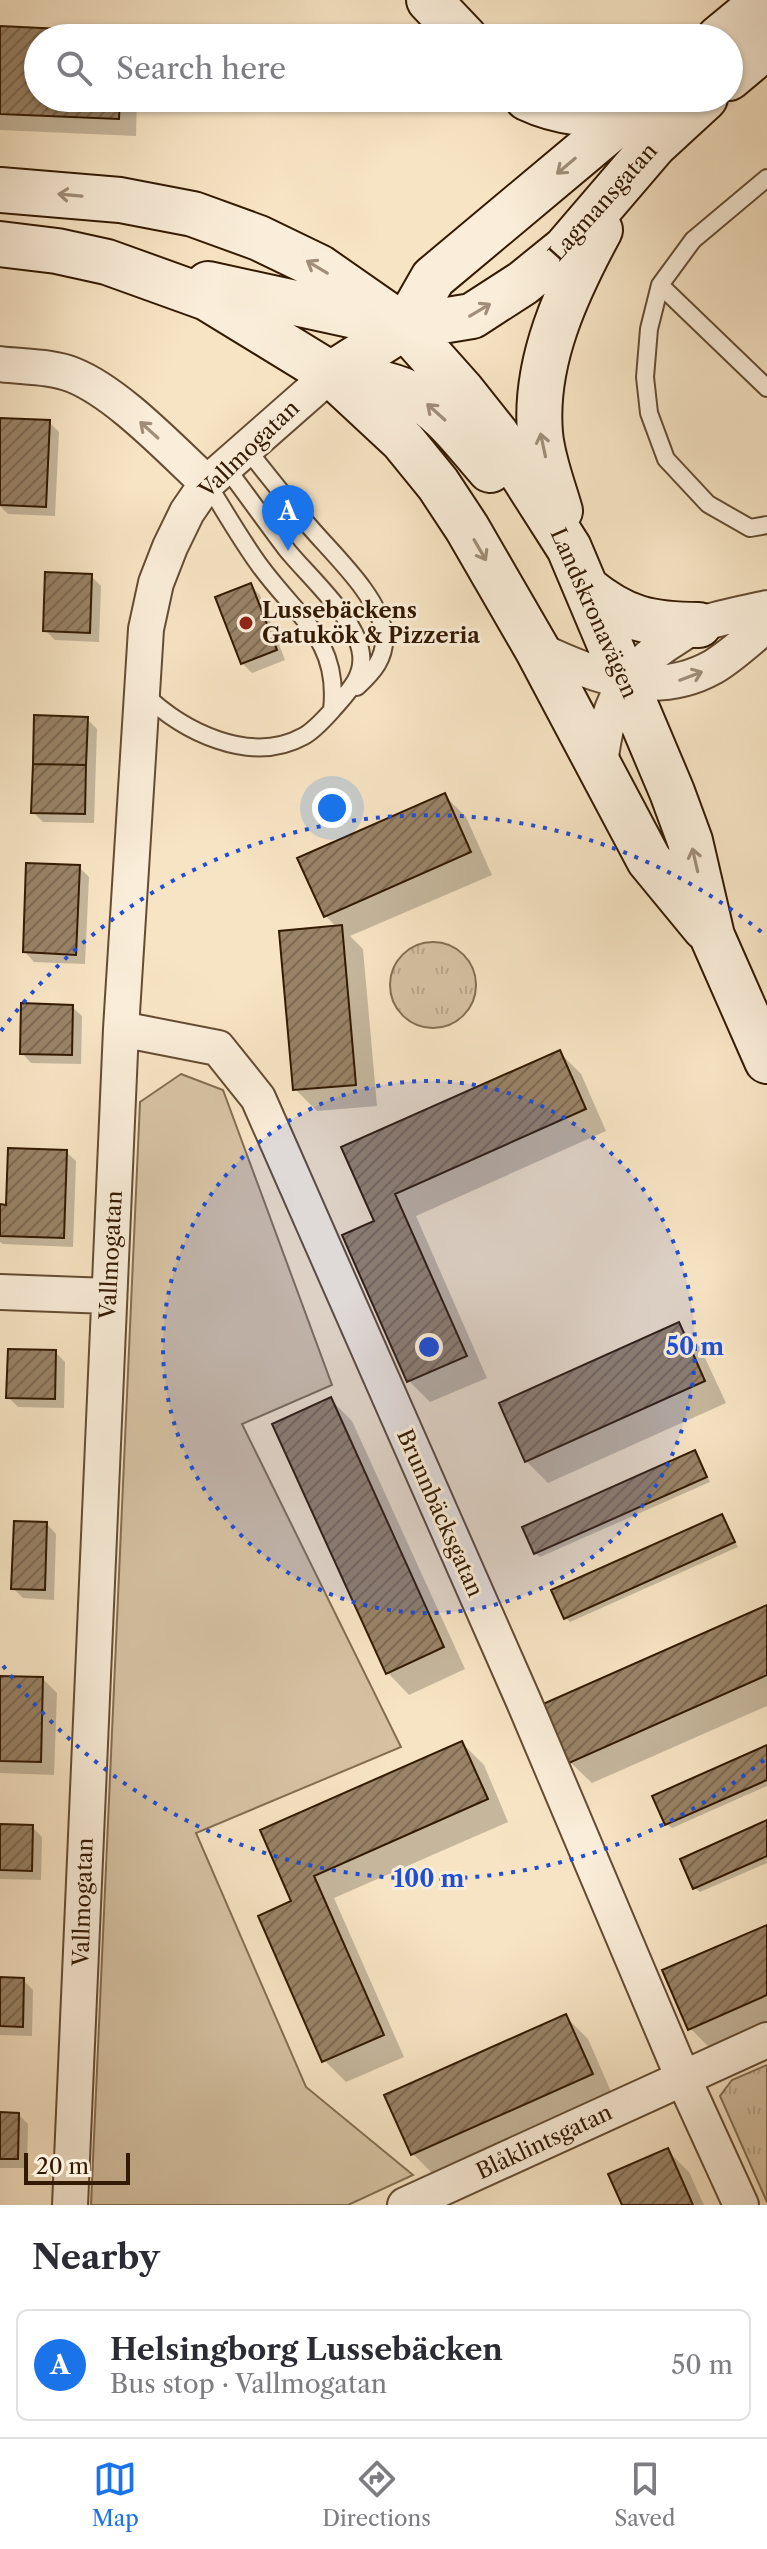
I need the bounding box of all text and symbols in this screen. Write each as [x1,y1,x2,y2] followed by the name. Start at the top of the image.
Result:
[24,24,743,112] search box
[52,46,96,90] icon: search
[116,50,286,87] text: Search here
[543,137,663,267] street label: Lagmansgatan
[557,157,577,175] one-way arrow
[57,188,84,203] one-way arrow
[306,259,329,275] one-way arrow
[468,302,491,318] one-way arrow
[193,394,305,504] street label: Vallmogatan
[427,403,447,421] one-way arrow
[139,422,159,440] one-way arrow
[535,433,550,458] one-way arrow
[262,485,314,551] pin: A
[544,524,644,702] street label: Landskronavägen
[473,537,488,561] one-way arrow
[262,597,480,649] place label: Lussebäckens Gatukök & Pizzeria
[237,614,255,632] marker: Lussebäckens Gatukök & Pizzeria
[678,667,703,682] one-way arrow
[312,788,352,828] your location
[687,848,702,874] one-way arrow
[94,1190,128,1321] street label: Vallmogatan
[666,1332,724,1361] text: 50 m
[415,1333,443,1361] centre of rings
[391,1425,489,1601] street label: Brunnbäcksgatan
[67,1837,99,1968] street label: Vallmogatan
[393,1864,465,1893] text: 100 m
[472,2099,616,2185] street label: Blåklintsgatan
[24,2149,130,2185] scale bar
[36,2153,89,2180] text: 20 m
[32,2236,160,2278] text: Nearby
[110,2331,503,2368] text: Helsingborg Lussebäcken
[50,2349,70,2381] text: A
[671,2349,733,2381] text: 50 m
[110,2368,387,2400] text: Bus stop · Vallmogatan
[92,2457,139,2532] tab: Map
[322,2457,431,2532] tab: Directions
[614,2457,675,2532] tab: Saved

